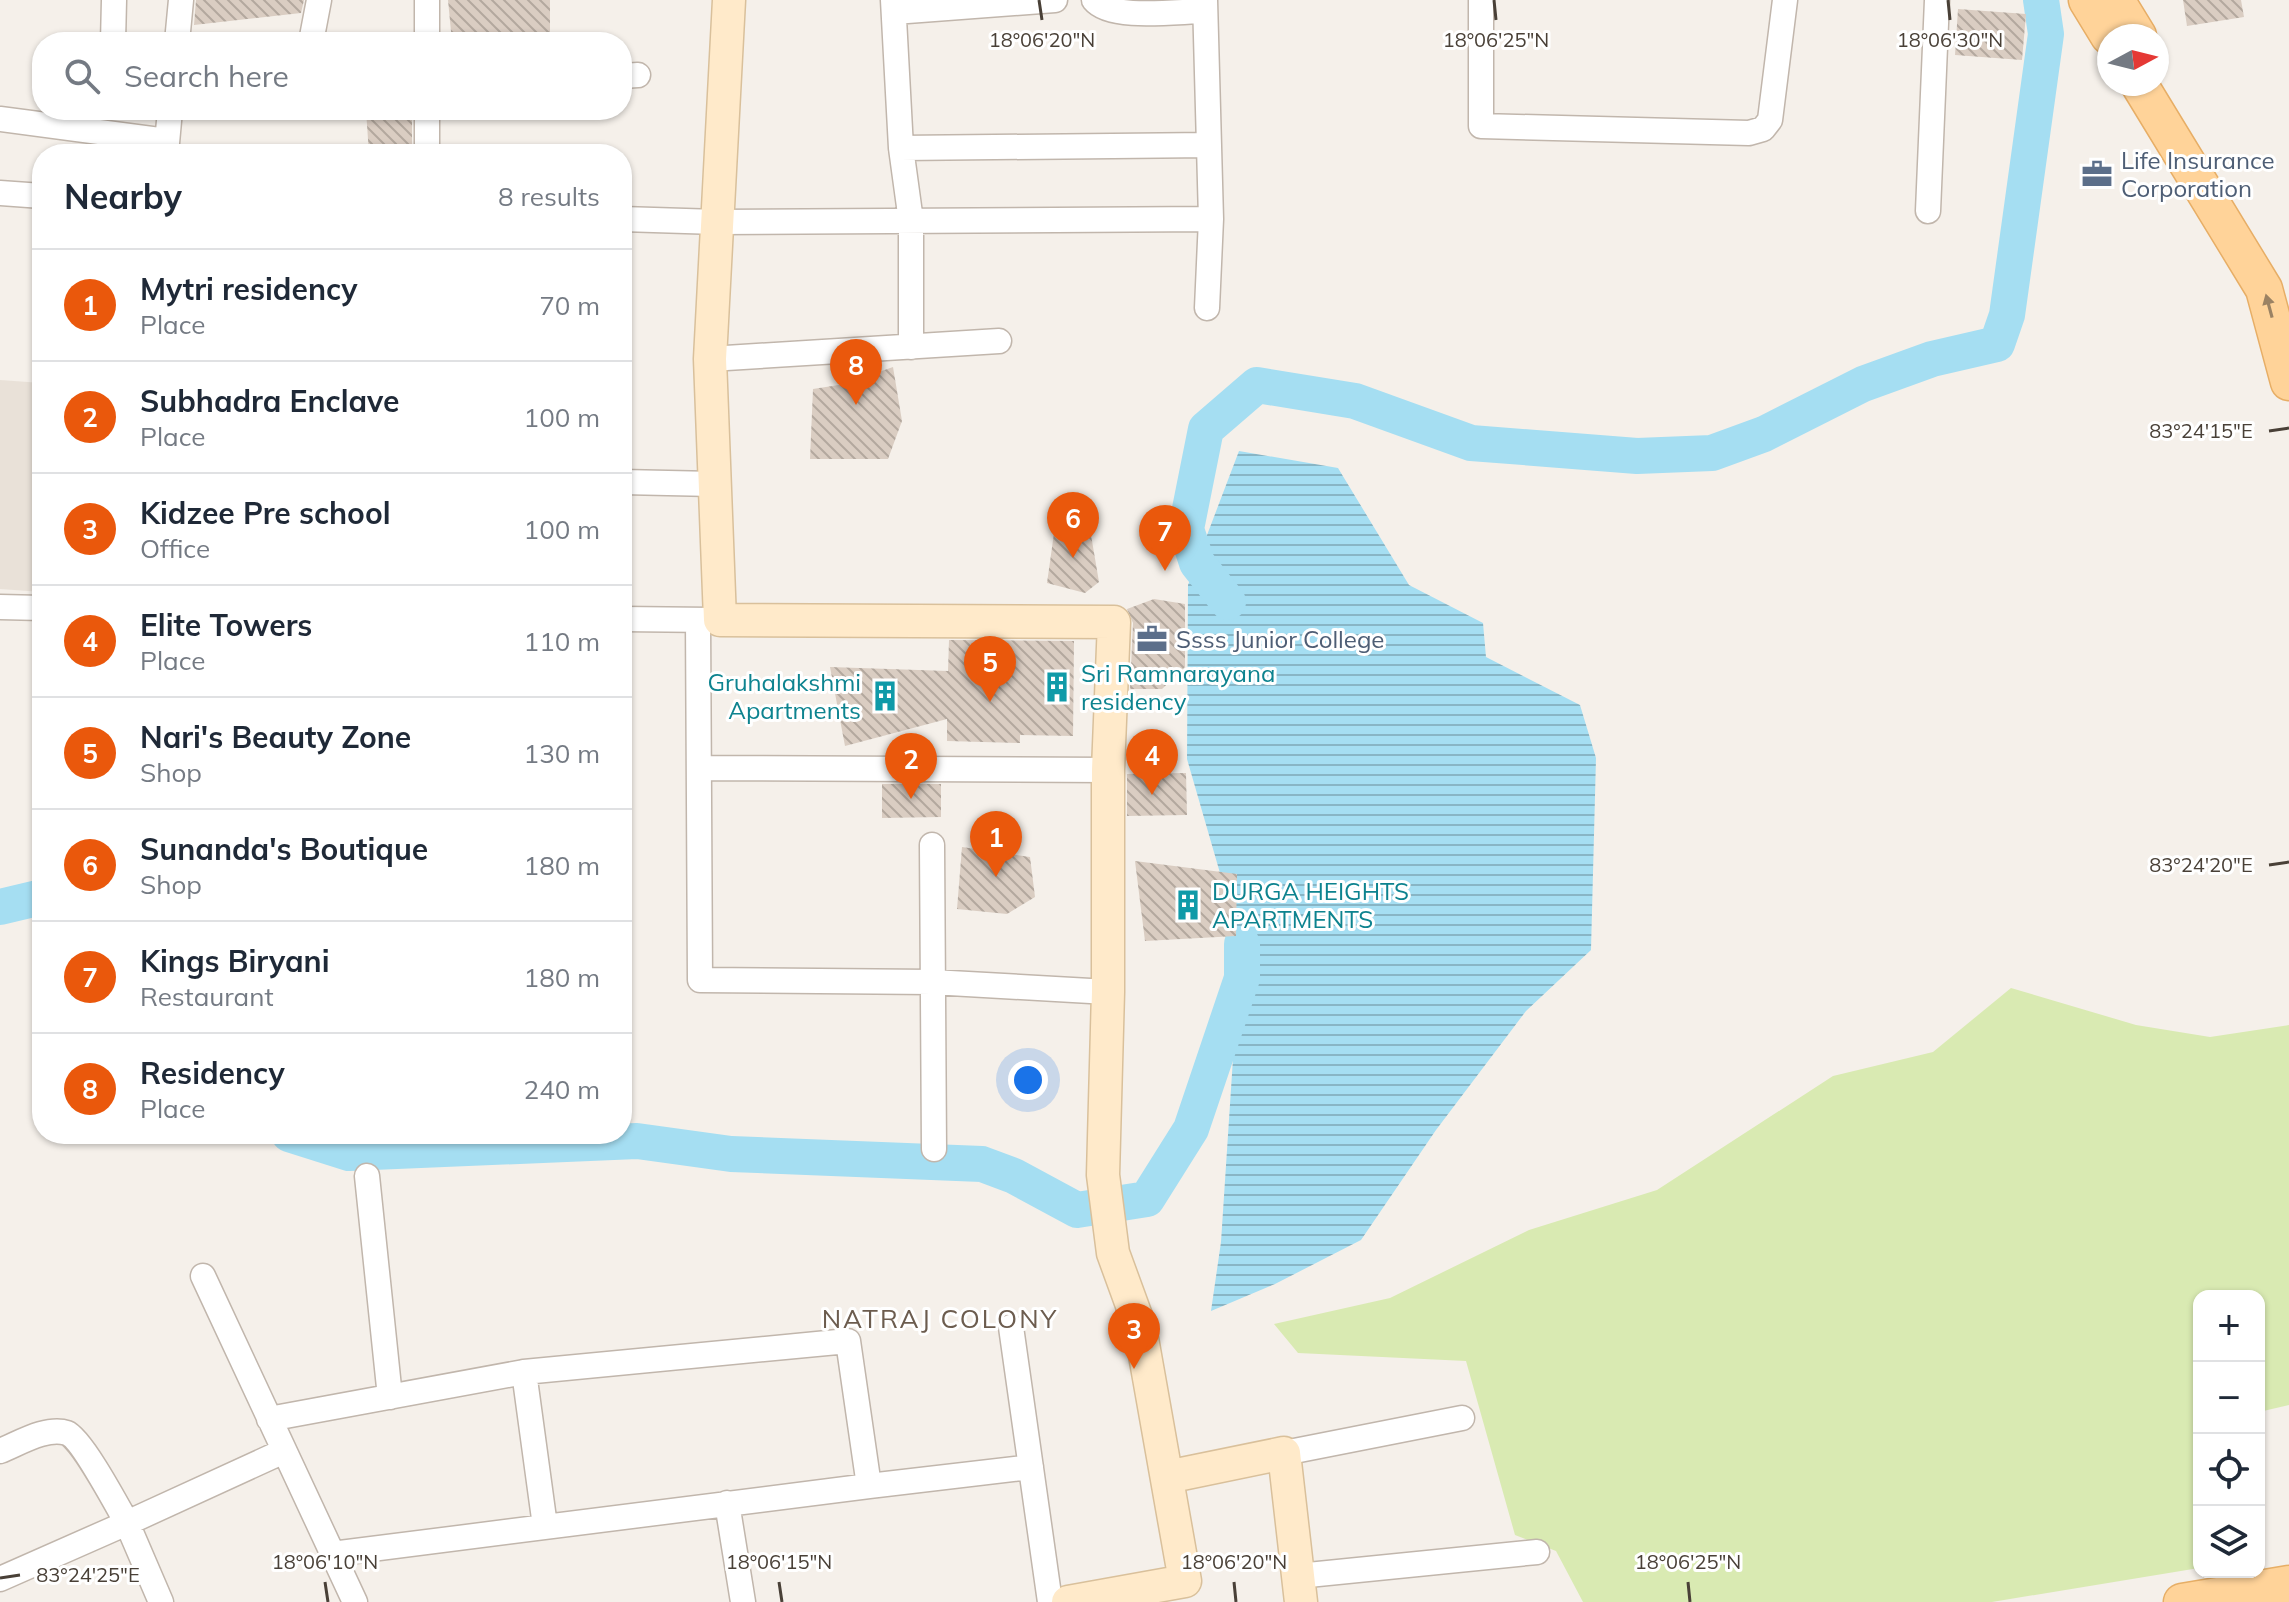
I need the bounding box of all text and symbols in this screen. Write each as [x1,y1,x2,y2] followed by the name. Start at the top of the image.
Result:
[2097,24,2169,96] north arrow
[989,27,1095,52] text: 18°06'20"N
[1443,27,1549,52] text: 18°06'25"N
[1897,27,2003,52] text: 18°06'30"N
[32,32,632,120] search box
[60,54,104,98] icon: search
[124,57,289,95] text: Search here
[2121,145,2275,203] place label: Life Insurance Corporation
[2080,157,2114,191] office icon: Life Insurance Corporation
[64,175,182,218] text: Nearby
[498,180,600,213] text: 8 results
[140,270,358,308] text: Mytri residency
[82,289,98,322] text: 1
[539,289,600,322] text: 70 m
[2262,294,2275,318] one-way arrow
[140,308,205,341] text: Place
[830,339,882,405] pin: 8
[140,382,399,420] text: Subhadra Enclave
[82,401,98,434] text: 2
[524,401,600,434] text: 100 m
[2149,418,2253,443] text: 83°24'15"E
[140,420,205,453] text: Place
[1047,492,1099,558] pin: 6
[140,494,390,532] text: Kidzee Pre school
[1139,505,1191,571] pin: 7
[82,513,98,546] text: 3
[524,513,600,546] text: 100 m
[140,532,210,565] text: Office
[140,606,312,644] text: Elite Towers
[1135,622,1169,656] office icon: Ssss Junior College
[1176,624,1384,654] place label: Ssss Junior College
[82,625,98,658] text: 4
[524,625,600,658] text: 110 m
[964,636,1016,702] pin: 5
[140,644,205,677] text: Place
[1081,658,1275,716] place label: Sri Ramnarayana residency
[707,667,861,725] place label: Gruhalakshmi Apartments
[1040,670,1074,704] building icon: Sri Ramnarayana residency
[868,679,902,713] building icon: Gruhalakshmi Apartments
[140,718,411,756] text: Nari's Beauty Zone
[1126,729,1178,795] pin: 4
[885,733,937,799] pin: 2
[82,737,98,770] text: 5
[524,737,600,770] text: 130 m
[140,756,202,789] text: Shop
[970,811,1022,877] pin: 1
[140,830,428,868] text: Sunanda's Boutique
[82,849,98,882] text: 6
[524,849,600,882] text: 180 m
[2149,852,2253,877] text: 83°24'20"E
[140,868,202,901] text: Shop
[1212,876,1409,934] place label: DURGA HEIGHTS APARTMENTS
[1171,888,1205,922] building icon: DURGA HEIGHTS APARTMENTS
[140,942,330,980] text: Kings Biryani
[82,961,98,994] text: 7
[524,961,600,994] text: 180 m
[140,980,274,1013] text: Restaurant
[140,1054,285,1092] text: Residency
[1008,1060,1048,1100] your location
[82,1073,98,1106] text: 8
[524,1073,600,1106] text: 240 m
[140,1092,205,1125] text: Place
[2193,1290,2265,1578] map controls
[2193,1290,2265,1362] button: +
[822,1302,1058,1335] district label: NATRAJ COLONY
[1108,1303,1160,1369] pin: 3
[2193,1362,2265,1434] button: −
[2193,1434,2265,1506] button: locate
[2193,1506,2265,1578] button: layers
[272,1549,378,1574] text: 18°06'10"N
[726,1549,832,1574] text: 18°06'15"N
[1181,1549,1287,1574] text: 18°06'20"N
[1635,1549,1741,1574] text: 18°06'25"N
[36,1562,140,1587] text: 83°24'25"E

